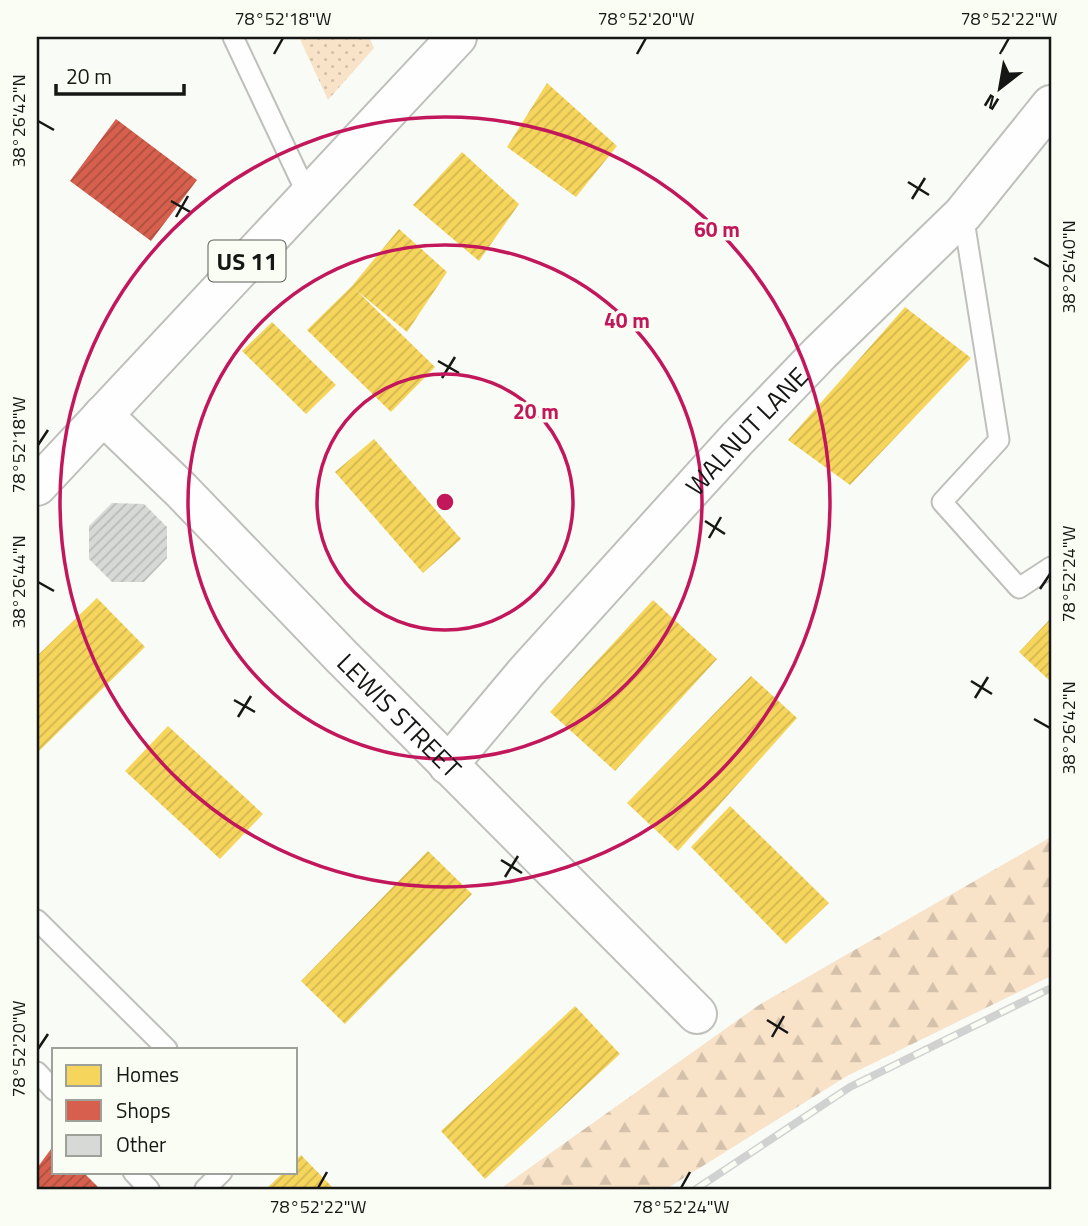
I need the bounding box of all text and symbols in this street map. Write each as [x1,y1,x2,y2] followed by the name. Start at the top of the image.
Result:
[235,5,332,32] text: 78°52'18"W
[598,5,695,32] text: 78°52'20"W
[961,5,1058,32] text: 78°52'22"W
[56,52,184,96] scale bar
[965,52,1036,122] north arrow
[66,60,112,92] text: 20 m
[5,74,32,168] text: 38°26'42"N
[978,87,1004,119] text: N
[694,213,740,245] text: 60 m
[1055,220,1082,314] text: 38°26'40"N
[208,240,286,282] road number: US 11
[604,304,650,336] text: 40 m
[676,358,817,504] street label: WALNUT LANE
[513,395,559,427] text: 20 m
[5,396,32,493] text: 78°52'18"W
[433,490,457,514] centre of rings
[1055,525,1082,622] text: 78°52'24"W
[5,535,32,629] text: 38°26'44"N
[329,644,471,787] street label: LEWIS STREET
[1055,681,1082,775] text: 38°26'42"N
[5,1000,32,1097] text: 78°52'20"W
[52,1048,298,1174] legend
[116,1058,179,1090] text: Homes
[116,1094,171,1126] text: Shops
[116,1128,166,1160] text: Other
[270,1193,367,1220] text: 78°52'22"W
[633,1193,730,1220] text: 78°52'24"W

